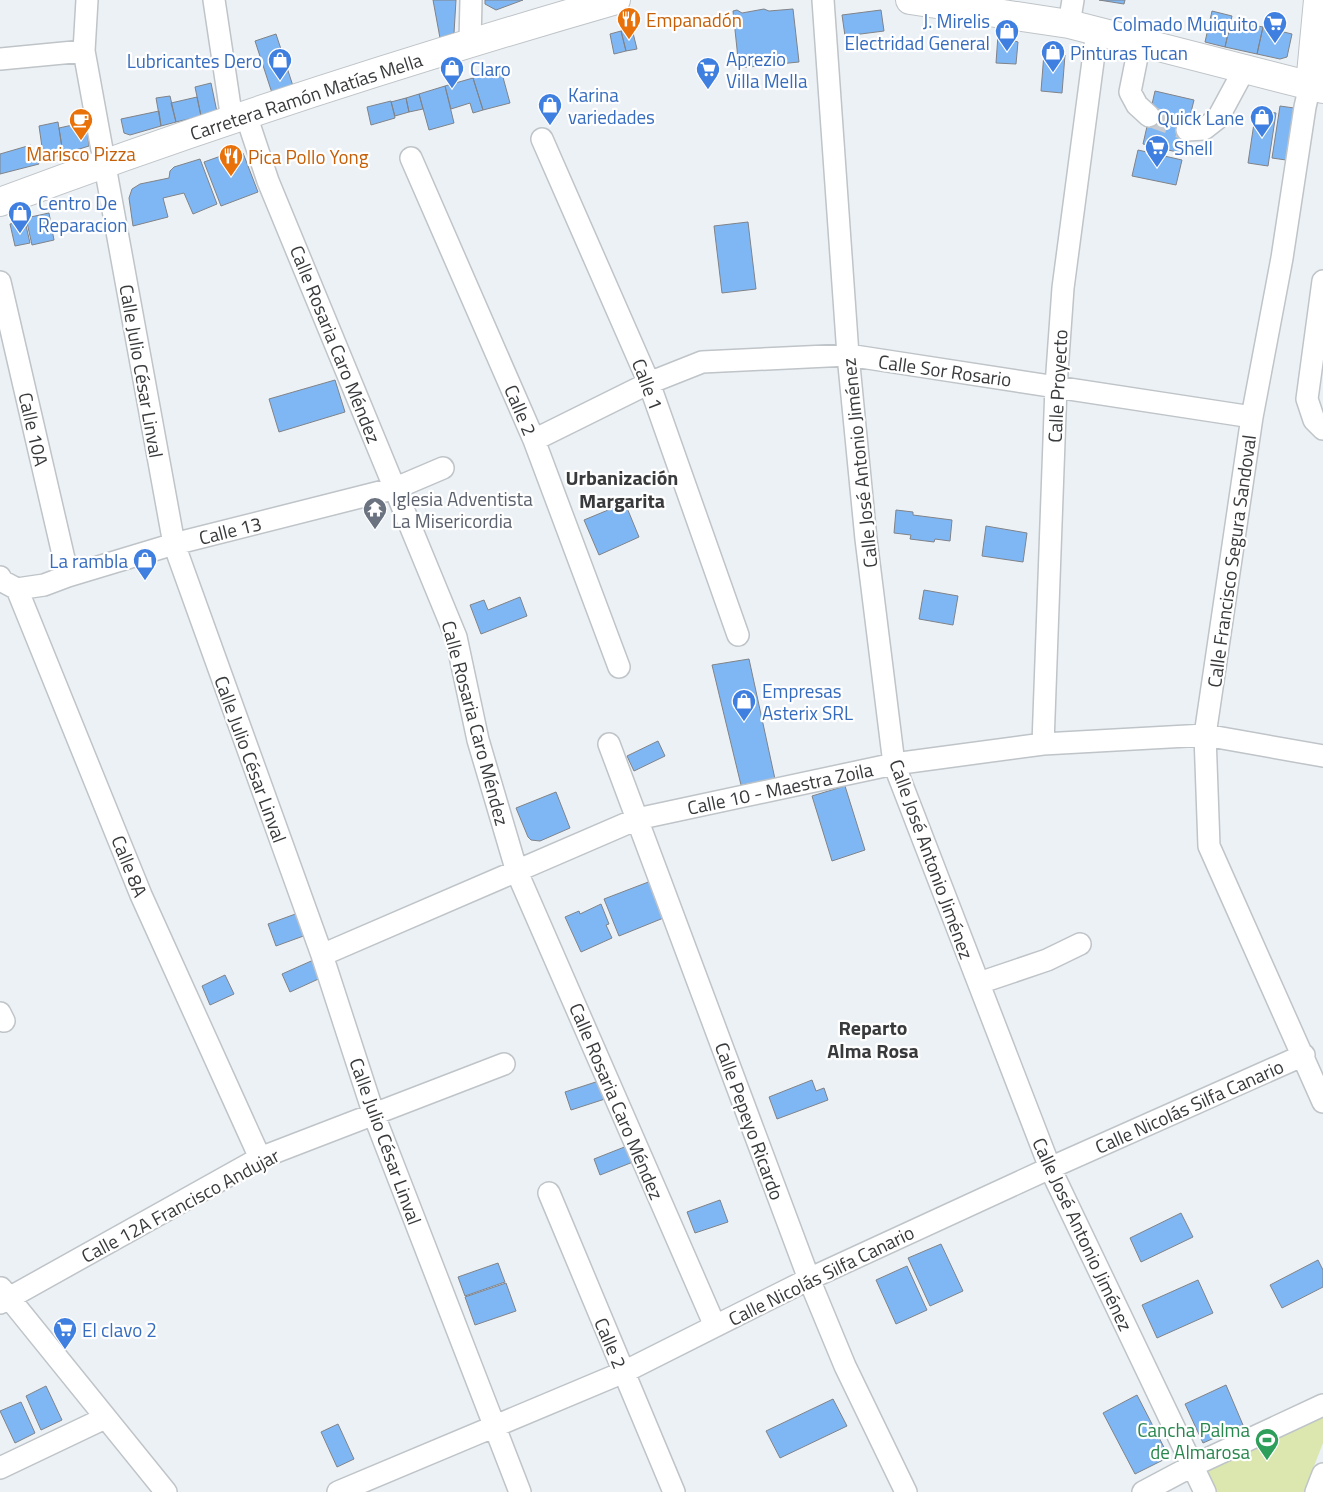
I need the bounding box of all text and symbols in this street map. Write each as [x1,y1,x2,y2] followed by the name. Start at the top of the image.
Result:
[646,5,742,34] place label: Empanadón
[616,6,642,40] restaurant icon: Empanadón
[844,6,990,57] place label: J. Mirelis Electridad General
[1113,9,1258,38] place label: Colmado Muiquito
[1262,10,1288,44] supermarket icon: Colmado Muiquito
[994,18,1020,52] shop icon: J. Mirelis Electridad General
[1070,38,1188,67] place label: Pinturas Tucan
[1040,39,1066,73] shop icon: Pinturas Tucan
[726,44,808,95] place label: Aprezio Villa Mella
[186,45,426,147] street label: Carretera Ramón Matías Mella
[127,46,262,75] place label: Lubricantes Dero
[267,47,293,81] shop icon: Lubricantes Dero
[470,54,511,83] place label: Claro
[439,55,465,89] shop icon: Claro
[695,56,721,90] supermarket icon: Aprezio Villa Mella
[568,80,655,131] place label: Karina variedades
[537,92,563,126] shop icon: Karina variedades
[1157,103,1244,132] place label: Quick Lane
[1249,104,1275,138] shop icon: Quick Lane
[68,107,94,141] cafe icon: Marisco Pizza
[1174,133,1213,162] place label: Shell
[1144,134,1170,168] supermarket icon: Shell
[26,139,136,168] place label: Marisco Pizza
[248,142,369,171] place label: Pica Pollo Yong
[218,143,244,177] restaurant icon: Pica Pollo Yong
[38,188,127,239] place label: Centro De Reparacion
[7,200,33,234] shop icon: Centro De Reparacion
[283,241,389,447] street label: Calle Rosaria Caro Méndez
[112,282,172,460] street label: Calle Julio César Linval
[1040,329,1074,443] street label: Calle Proyecto
[877,346,1013,394] street label: Calle Sor Rosario
[625,354,671,414] street label: Calle 1
[834,357,884,569] street label: Calle José Antonio Jiménez
[497,380,545,440] street label: Calle 2
[11,389,57,469] street label: Calle 10A
[1199,433,1263,689] street label: Calle Francisco Segura Sandoval
[566,462,678,516] district label: Urbanización Margarita
[392,484,533,535] place label: Iglesia Adventista La Misericordia
[362,496,388,530] temple icon: Iglesia Adventista La Misericordia
[196,508,264,552] street label: Calle 13
[49,546,128,575] place label: La rambla
[132,547,158,581] shop icon: La rambla
[435,617,517,829] street label: Calle Rosaria Caro Méndez
[207,671,295,847] street label: Calle Julio César Linval
[762,676,853,727] place label: Empresas Asterix SRL
[731,688,757,722] shop icon: Empresas Asterix SRL
[684,754,876,822] street label: Calle 10 - Maestra Zoila
[882,755,982,963] street label: Calle José Antonio Jiménez
[104,831,156,901] street label: Calle 8A
[562,998,672,1204] street label: Calle Rosaria Caro Méndez
[827,1012,919,1066] district label: Reparto Alma Rosa
[708,1038,792,1204] street label: Calle Pepeyo Ricardo
[1090,1051,1288,1161] street label: Calle Nicolás Silfa Canario
[342,1053,430,1229] street label: Calle Julio César Linval
[1025,1132,1141,1336] street label: Calle José Antonio Jiménez
[76,1140,285,1270] street label: Calle 12A Francisco Andujar
[723,1217,919,1333] street label: Calle Nicolás Silfa Canario
[587,1313,635,1373] street label: Calle 2
[82,1315,157,1344] place label: El clavo 2
[52,1316,78,1350] supermarket icon: El clavo 2
[1137,1415,1250,1466] place label: Cancha Palma de Almarosa
[1254,1427,1280,1461] sports icon: Cancha Palma de Almarosa

